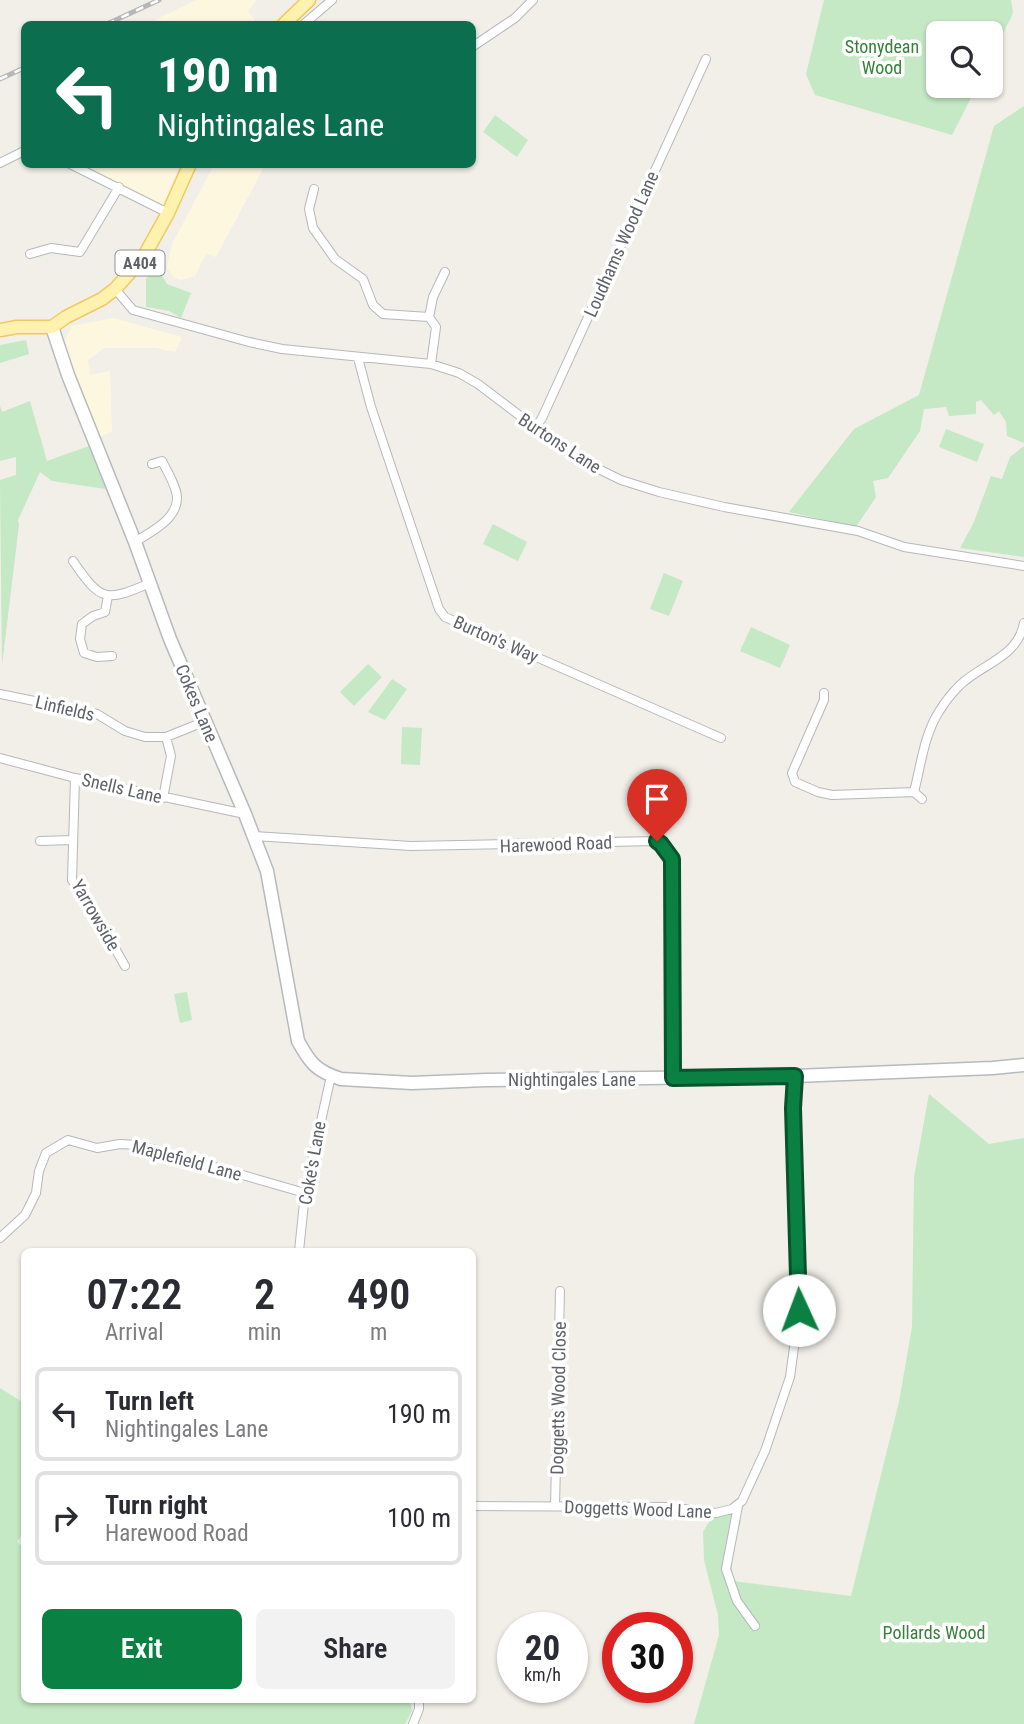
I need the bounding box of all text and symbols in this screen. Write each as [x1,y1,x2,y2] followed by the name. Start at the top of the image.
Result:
[926,21,1003,98] map controls
[926,21,1003,98] button: search
[845,36,919,78] park label: Stonydean Wood
[157,47,279,104] text: 190 m
[42,49,133,140] icon: left
[157,106,384,144] text: Nightingales Lane
[579,168,663,320] street label: Loudhams Wood Lane
[116,250,164,276] road number: A404
[515,409,605,477] street label: Burtons Lane
[450,611,542,667] street label: Burton's Way
[171,661,223,745] street label: Cokes Lane
[33,691,97,725] street label: Linfields
[80,769,164,807] street label: Snells Lane
[627,769,687,841] pin
[638,780,676,818] icon: arrive
[499,832,613,856] street label: Harewood Road
[67,876,125,954] street label: Yarrowside
[508,1069,636,1090] street label: Nightingales Lane
[294,1120,330,1206] street label: Coke's Lane
[130,1135,244,1185] street label: Maplefield Lane
[87,1270,182,1319] text: 07:22
[254,1270,275,1319] text: 2
[347,1270,410,1319] text: 490
[762,1273,836,1347] position arrow
[105,1319,164,1346] text: Arrival
[248,1319,281,1346] text: min
[370,1319,387,1346] text: m
[546,1321,570,1475] street label: Doggetts Wood Close
[105,1386,194,1416] text: Turn left
[46,1395,84,1433] icon: left
[387,1399,451,1429] text: 190 m
[105,1416,268,1443] text: Nightingales Lane
[105,1490,207,1520] text: Turn right
[564,1496,712,1522] street label: Doggetts Wood Lane
[46,1499,84,1537] icon: right
[387,1503,451,1533] text: 100 m
[105,1520,249,1547] text: Harewood Road
[42,1609,242,1689] button: Exit
[256,1609,455,1689] button: Share
[602,1612,693,1703] speed limit sign: 30
[883,1622,985,1643] park label: Pollards Wood
[525,1628,560,1669] text: 20
[524,1664,561,1685] text: km/h

